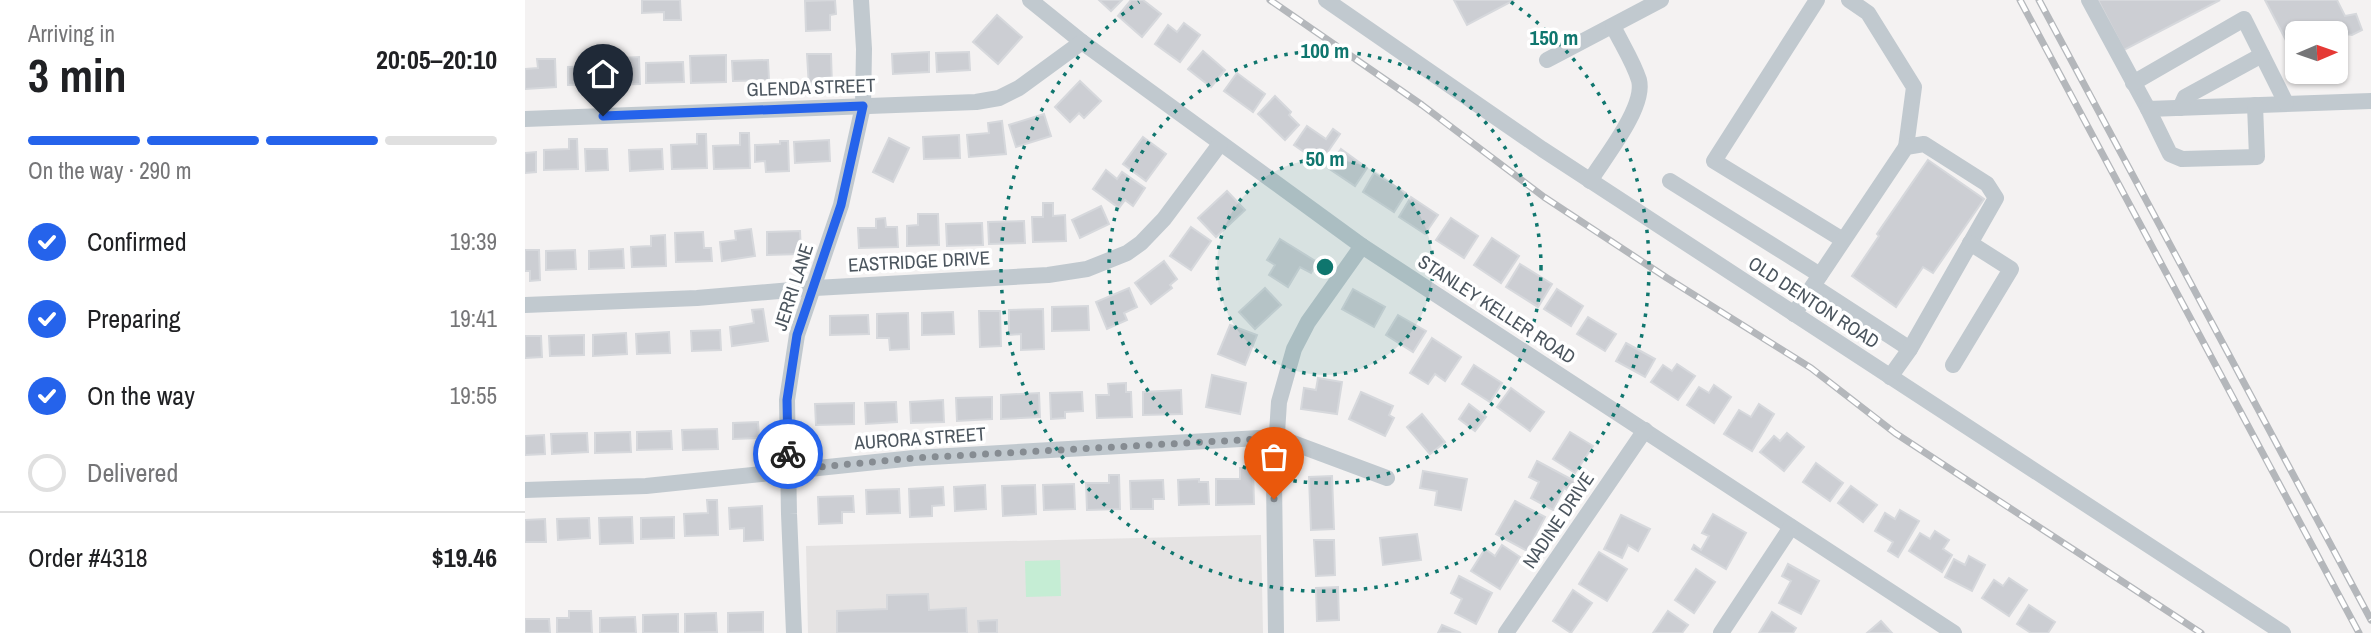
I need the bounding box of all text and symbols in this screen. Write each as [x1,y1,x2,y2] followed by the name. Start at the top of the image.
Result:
[28,18,115,49] text: Arriving in
[2285,21,2349,84] north arrow
[2285,21,2348,84] map controls
[1530,23,1578,52] text: 150 m
[1301,36,1349,65] text: 100 m
[376,42,497,77] text: 20:05–20:10
[28,44,127,106] text: 3 min
[573,44,633,116] pin
[584,55,622,93] icon: home
[746,72,876,102] street label: GLENDA STREET
[1305,144,1345,173] text: 50 m
[28,155,192,186] text: On the way · 290 m
[28,223,66,261] icon: check
[87,224,187,259] text: Confirmed
[450,226,497,257] text: 19:39
[767,240,819,334] street label: JERRI LANE
[847,244,991,278] street label: EASTRIDGE DRIVE
[1413,248,1581,370] street label: STANLEY KELLER ROAD
[1744,250,1884,354] street label: OLD DENTON ROAD
[1313,255,1337,279] centre of rings
[28,300,66,338] icon: check
[87,301,181,336] text: Preparing
[450,303,497,334] text: 19:41
[28,377,66,415] icon: check
[87,378,195,413] text: On the way
[450,380,497,411] text: 19:55
[753,419,823,489] courier
[852,420,987,456] street label: AURORA STREET
[1244,427,1304,499] pin
[769,435,807,473] icon: bike
[1255,438,1293,476] icon: bag
[87,455,178,490] text: Delivered
[1516,467,1600,573] street label: NADINE DRIVE
[28,540,148,575] text: Order #4318
[432,540,497,575] text: $19.46

